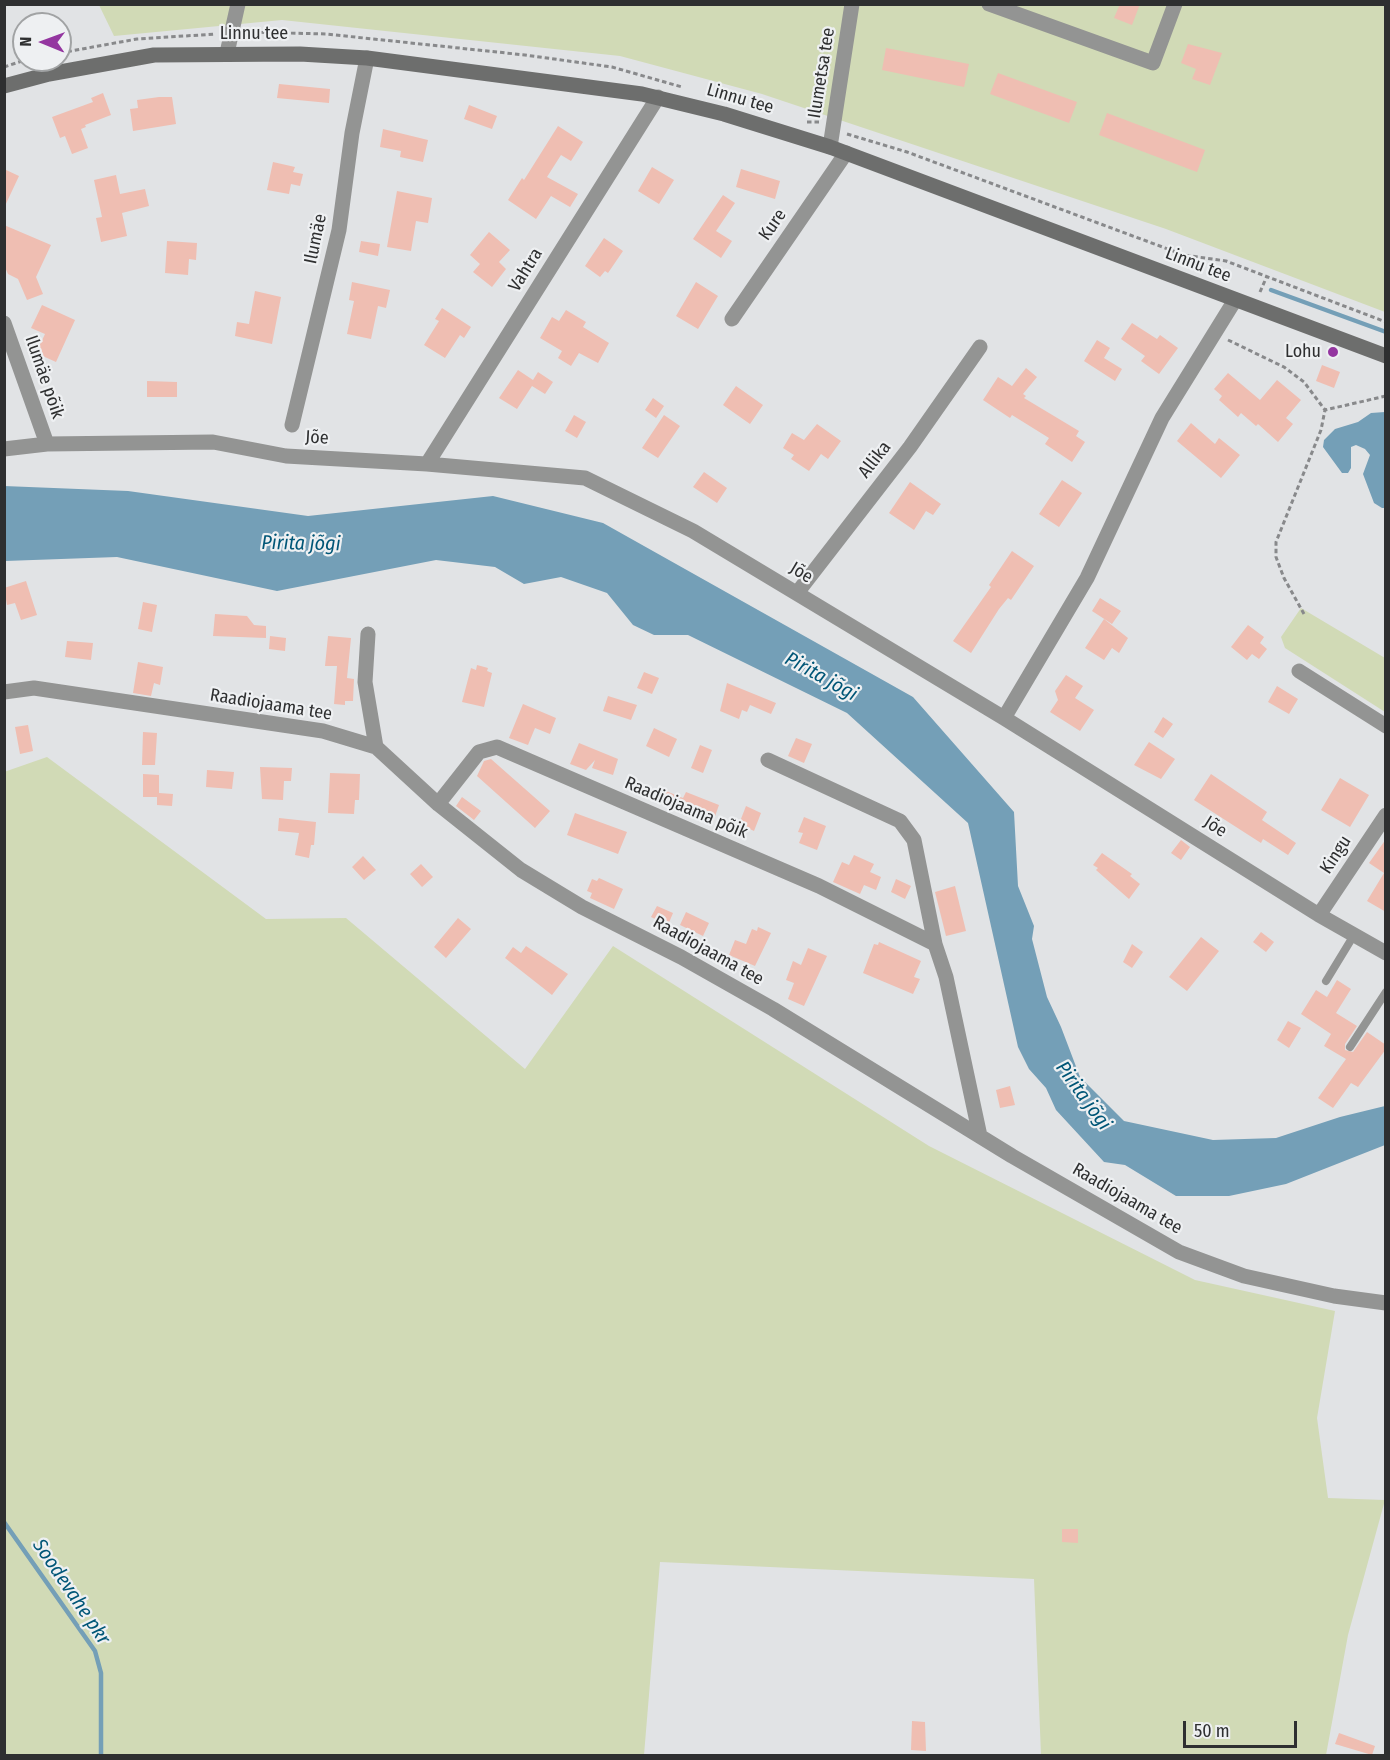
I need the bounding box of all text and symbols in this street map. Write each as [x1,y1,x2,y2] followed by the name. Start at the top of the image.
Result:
[12,12,72,72] north arrow
[220,23,288,45] street label: Linnu tee
[804,26,840,120] street label: Ilumetsa tee
[16,37,35,47] text: N
[704,79,776,119] street label: Linnu tee
[755,205,791,245] street label: Kure
[300,212,332,266] street label: Ilumäe
[1162,243,1234,287] street label: Linnu tee
[504,244,548,296] street label: Vahtra
[20,333,68,421] street label: Ilumäe põik
[1285,341,1321,363] place label: Lohu
[1326,345,1340,359] marker: Lohu
[305,427,329,449] street label: Jõe
[854,437,896,483] street label: Allika
[261,531,341,557] water label: Pirita jõgi
[785,558,817,588] street label: Jõe
[780,647,862,707] water label: Pirita jõgi
[208,685,334,725] street label: Raadiojaama tee
[621,772,751,844] street label: Raadiojaama põik
[1199,812,1231,842] street label: Jõe
[1316,832,1356,878] street label: Kingu
[649,912,767,990] street label: Raadiojaama tee
[1050,1057,1116,1135] water label: Pirita jõgi
[1068,1159,1186,1239] street label: Raadiojaama tee
[27,1535,115,1649] water label: Soodevahe pkr
[1186,1709,1300,1747] scale bar
[1194,1720,1230,1742] text: 50 m

